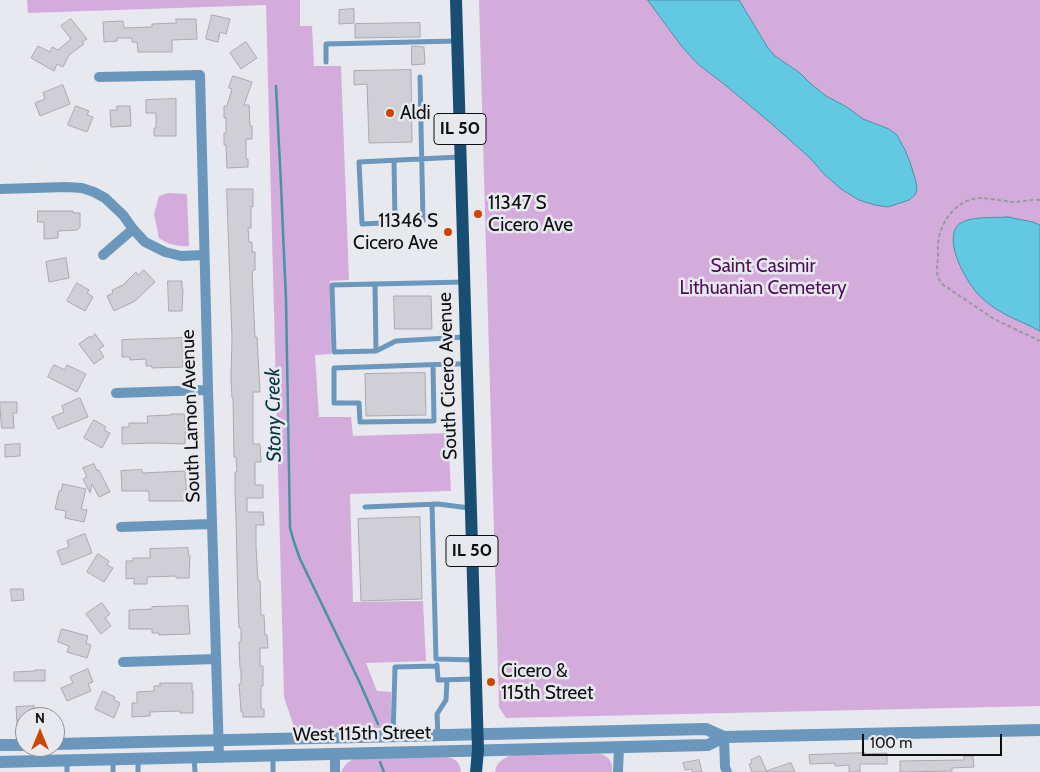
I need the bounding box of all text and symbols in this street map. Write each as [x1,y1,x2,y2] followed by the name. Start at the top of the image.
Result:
[400,102,431,124] place label: Aldi
[384,107,396,119] marker: Aldi
[434,114,486,144] road number: IL 50
[488,192,573,236] place label: 11347 S Cicero Ave
[472,208,484,220] marker: 11347 S Cicero Ave
[353,210,438,254] place label: 11346 S Cicero Ave
[442,226,454,238] marker: 11346 S Cicero Ave
[679,255,847,299] park label: Saint Casimir Lithuanian Cemetery
[434,292,462,460] street label: South Cicero Avenue
[177,329,205,503] street label: South Lamon Avenue
[261,368,287,462] water label: Stony Creek
[446,536,498,566] road number: IL 50
[501,660,593,704] place label: Cicero & 115th Street
[485,676,497,688] marker: Cicero & 115th Street
[15,707,65,757] north arrow
[35,709,45,727] text: N
[293,721,431,747] street label: West 115th Street
[865,724,1005,756] scale bar
[870,734,912,752] text: 100 m

